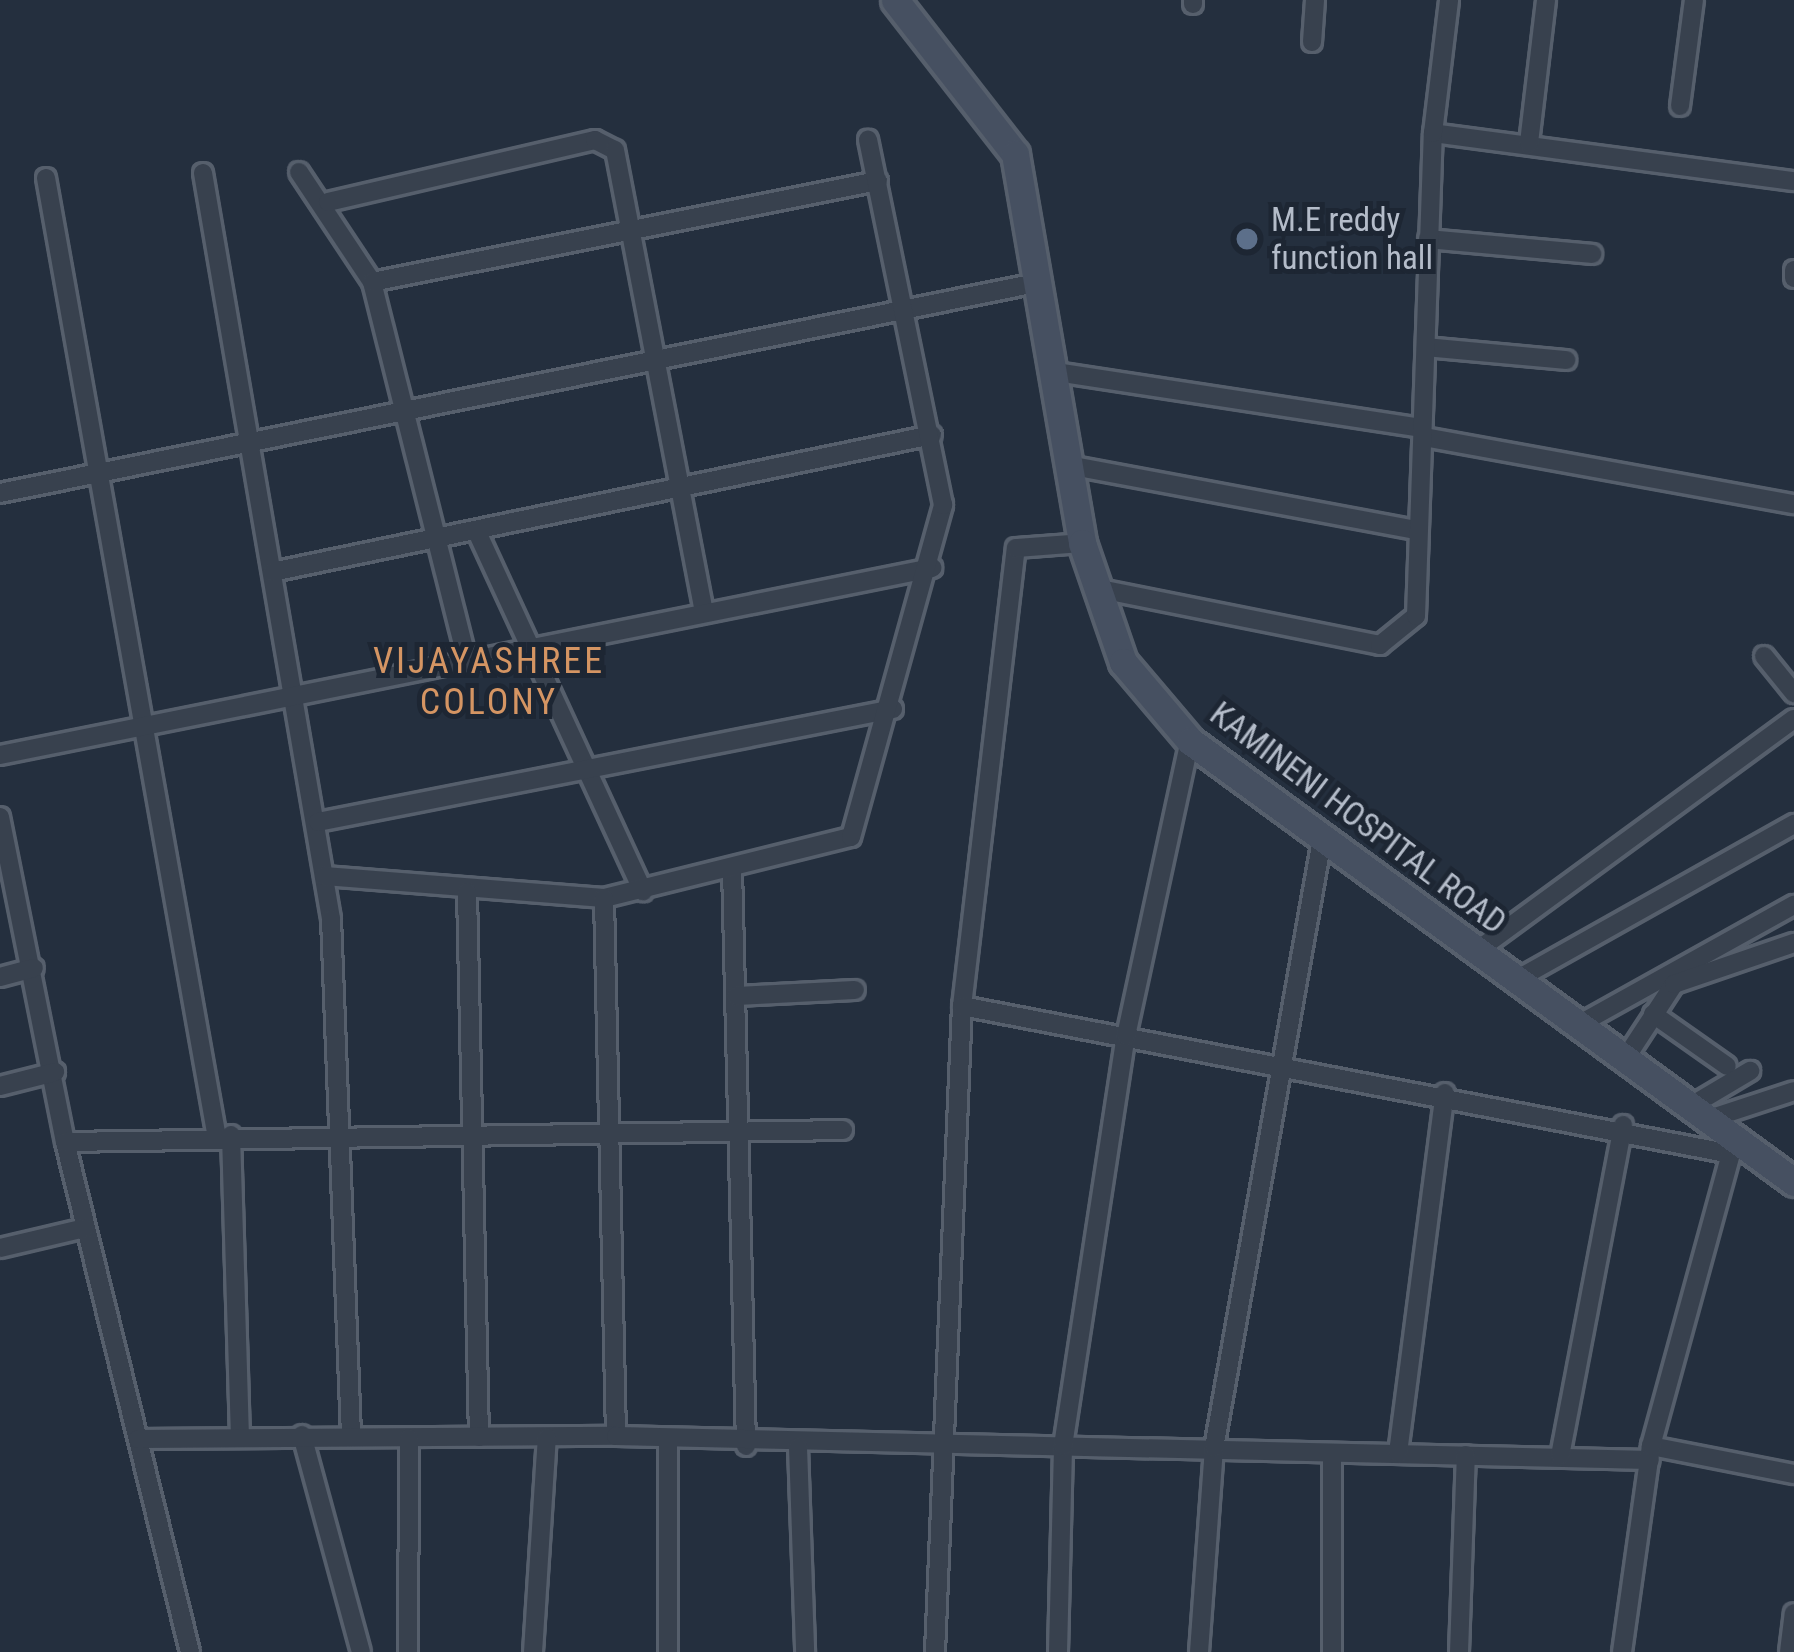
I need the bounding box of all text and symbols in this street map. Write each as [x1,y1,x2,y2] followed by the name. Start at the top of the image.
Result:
[1271,200,1433,278] place label: M.E reddy function hall
[1234,226,1260,252] marker: M.E reddy function hall
[373,639,605,724] district label: VIJAYASHREE COLONY
[1202,694,1514,942] street label: KAMINENI HOSPITAL ROAD

